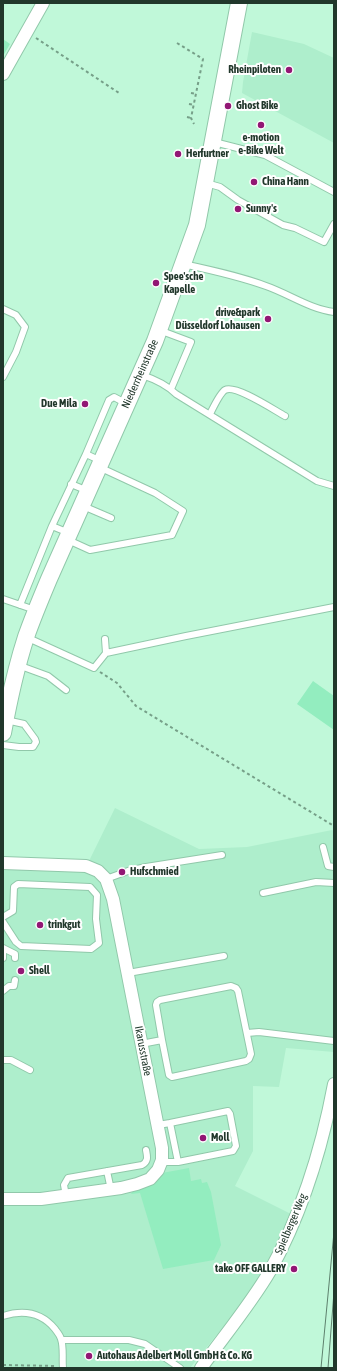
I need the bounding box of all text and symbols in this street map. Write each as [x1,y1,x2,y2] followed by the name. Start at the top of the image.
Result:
[228,63,281,77] place label: Rheinpiloten
[284,65,294,75] marker: Rheinpiloten
[236,99,278,113] place label: Ghost Bike
[223,101,233,111] marker: Ghost Bike
[256,120,266,130] marker: e-motion e-Bike Welt
[238,131,284,157] place label: e-motion e-Bike Welt
[186,147,229,161] place label: Herfurtner
[173,149,183,159] marker: Herfurtner
[262,175,309,189] place label: China Hann
[249,177,259,187] marker: China Hann
[246,202,277,216] place label: Sunny's
[233,204,243,214] marker: Sunny's
[164,270,204,296] place label: Spee'sche Kapelle
[151,278,161,288] marker: Spee'sche Kapelle
[175,306,260,332] place label: drive&park Düsseldorf Lohausen
[263,314,273,324] marker: drive&park Düsseldorf Lohausen
[119,337,161,411] street label: Niederrheinstraße
[41,397,77,411] place label: Due Mila
[80,399,90,409] marker: Due Mila
[130,865,179,879] place label: Hufschmied
[117,867,127,877] marker: Hufschmied
[48,918,80,932] place label: trinkgut
[35,920,45,930] marker: trinkgut
[29,964,50,978] place label: Shell
[16,966,26,976] marker: Shell
[132,1025,154,1077] street label: Ikarusstraße
[211,1131,229,1145] place label: Moll
[198,1133,208,1143] marker: Moll
[272,1191,310,1257] street label: Spielberger Weg
[215,1262,286,1276] place label: take OFF GALLERY
[289,1264,299,1274] marker: take OFF GALLERY
[97,1349,252,1363] place label: Autohaus Adelbert Moll GmbH & Co. KG
[84,1351,94,1361] marker: Autohaus Adelbert Moll GmbH & Co. KG

